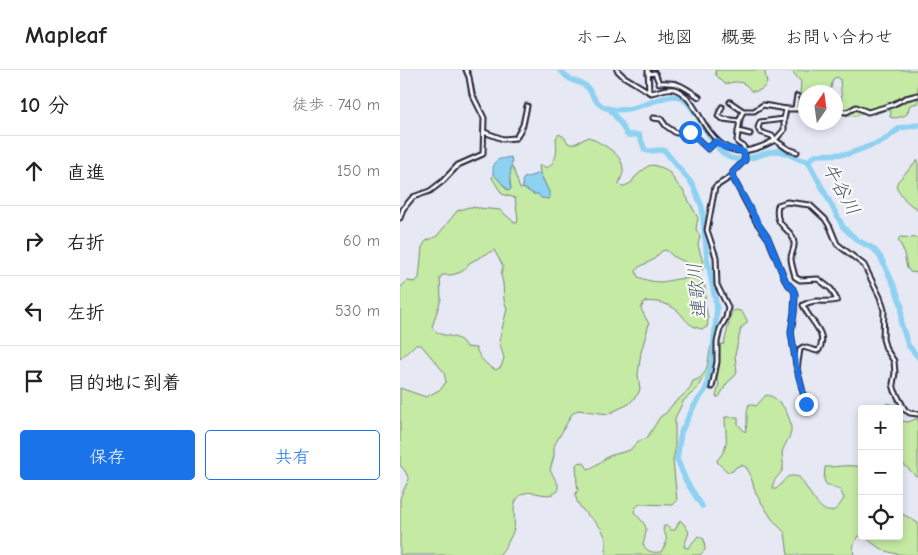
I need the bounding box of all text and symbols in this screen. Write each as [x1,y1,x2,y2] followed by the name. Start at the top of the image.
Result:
[25,21,106,49] text: Mapleaf
[576,27,629,48] text: ホーム
[657,27,693,48] text: 地図
[721,27,757,48] text: 概要
[785,27,893,48] text: お問い合わせ
[798,85,843,130] north arrow
[20,93,69,117] text: 10 分
[292,96,380,114] text: 徒歩 · 740 m
[679,121,702,144] route start
[20,157,48,185] icon: ahead
[818,159,864,219] water label: 牛谷川
[67,162,105,184] text: 直進
[337,162,380,180] text: 150 m
[20,227,48,255] icon: right
[67,232,105,254] text: 右折
[343,232,380,250] text: 60 m
[683,261,711,321] water label: 連歌川
[20,297,48,325] icon: left
[67,302,105,324] text: 左折
[335,302,380,320] text: 530 m
[20,367,48,395] icon: arrive
[67,372,181,394] text: 目的地に到着
[795,393,818,416] route end
[858,405,903,540] map controls
[858,405,903,450] button: +
[20,430,195,480] button: 保存
[205,430,380,480] button: 共有
[858,450,903,495] button: −
[858,495,903,540] button: locate

